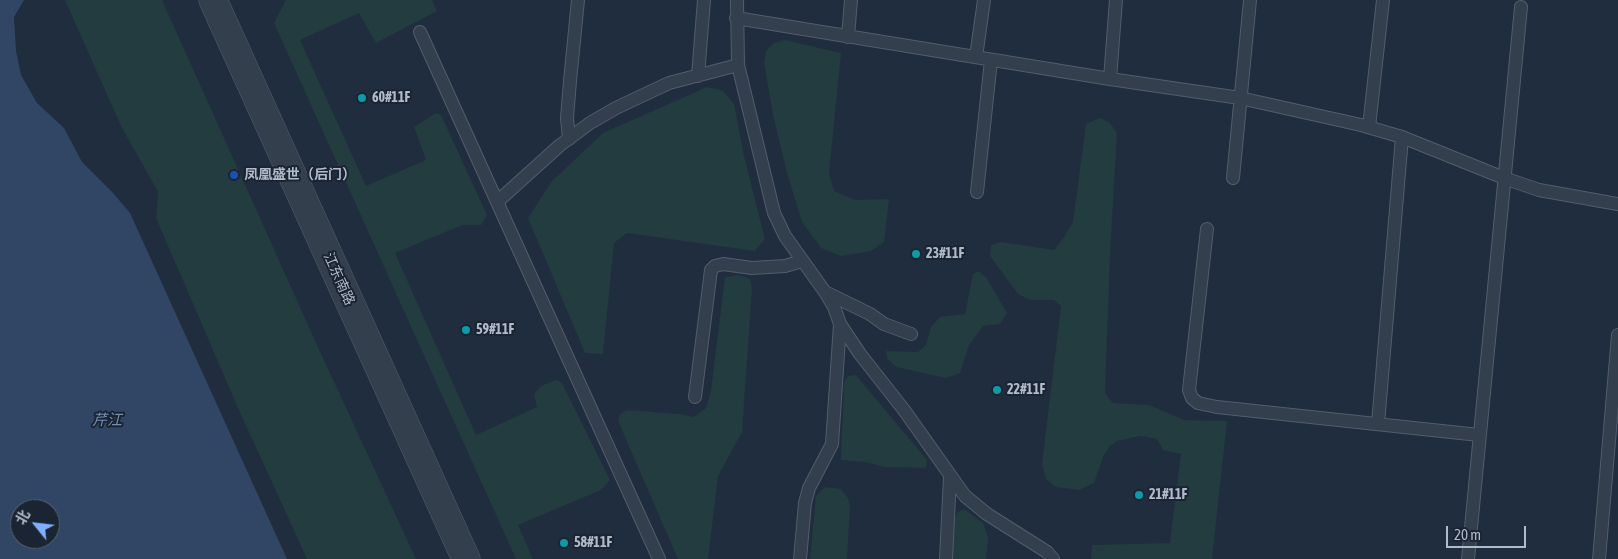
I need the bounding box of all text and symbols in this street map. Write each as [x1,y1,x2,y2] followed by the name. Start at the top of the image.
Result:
[372,90,410,106] place label: 60#11F
[356,92,368,104] marker: 60#11F
[244,167,356,183] place label: 凤凰盛世（后门）
[228,169,240,181] marker: 凤凰盛世（后门）
[926,246,964,262] place label: 23#11F
[910,248,922,260] marker: 23#11F
[320,250,358,308] street label: 江东南路
[476,322,514,338] place label: 59#11F
[460,324,472,336] marker: 59#11F
[1007,382,1045,398] place label: 22#11F
[991,384,1003,396] marker: 22#11F
[92,411,122,429] water label: 芹江
[1149,487,1187,503] place label: 21#11F
[1133,489,1145,501] marker: 21#11F
[10,499,60,549] north arrow
[12,507,33,527] text: 北
[1448,516,1528,548] scale bar
[1454,526,1481,543] text: 20 m
[574,535,612,551] place label: 58#11F
[558,537,570,549] marker: 58#11F

